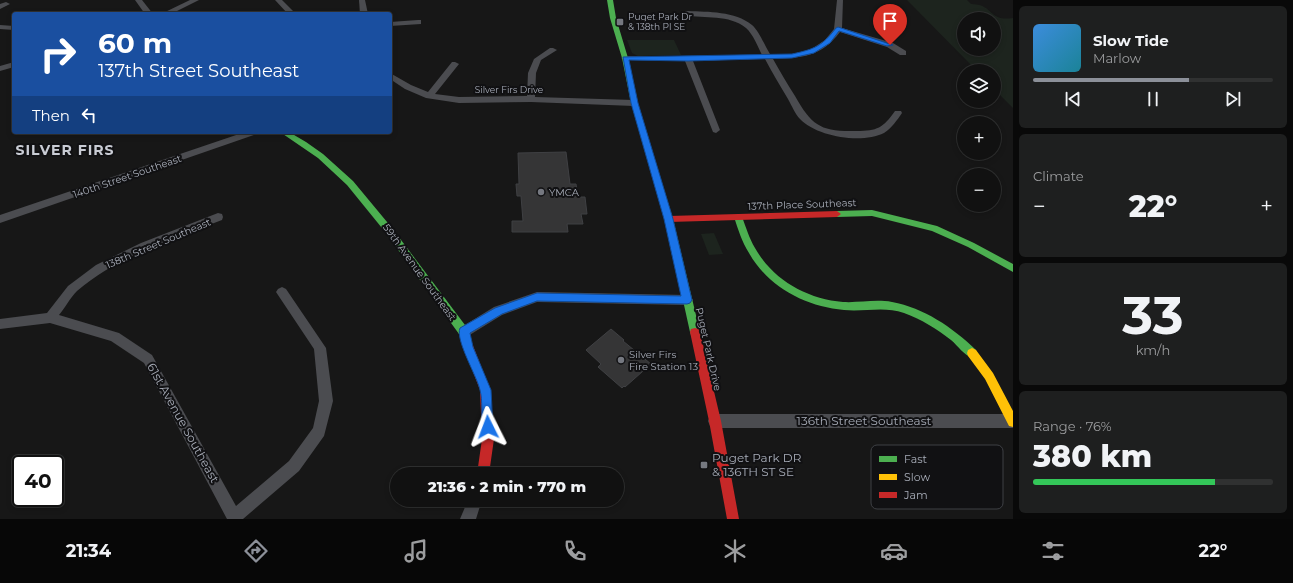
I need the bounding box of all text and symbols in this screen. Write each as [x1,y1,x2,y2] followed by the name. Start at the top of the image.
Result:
[873,4,907,45] pin
[879,10,901,32] icon: arrive
[628,11,692,32] place label: Puget Park Dr & 138th Pl SE
[957,12,1001,212] map controls
[957,12,1001,56] button: sound
[615,17,625,27] marker: Puget Park Dr & 138th Pl SE
[98,26,172,60] text: 60 m
[32,28,84,80] icon: right
[1093,31,1169,50] text: Slow Tide
[1093,50,1141,66] text: Marlow
[98,60,299,82] text: 137th Street Southeast
[957,64,1001,108] button: layers
[475,84,544,95] street label: Silver Firs Drive
[1062,88,1084,110] icon: previous
[1142,88,1164,110] icon: pause
[1222,88,1244,110] icon: next
[78,104,100,126] icon: left
[32,106,70,125] text: Then
[957,116,1001,160] button: +
[16,141,114,159] district label: SILVER FIRS
[71,152,183,201] street label: 140th Street Southeast
[957,168,1001,212] button: −
[1033,168,1084,184] text: Climate
[549,186,580,199] place label: YMCA
[536,187,546,197] marker: YMCA
[1129,188,1177,225] text: 22°
[1033,193,1046,220] text: −
[1260,193,1273,220] text: +
[747,196,857,213] street label: 137th Place Southeast
[104,215,213,271] street label: 138th Street Southeast
[380,221,459,323] street label: 59th Avenue Southeast
[1122,284,1184,347] text: 33
[693,306,724,392] street label: Puget Park Drive
[1136,342,1170,358] text: km/h
[629,348,698,373] place label: Silver Firs Fire Station 13
[616,355,626,365] marker: Silver Firs Fire Station 13
[144,360,223,485] street label: 61st Avenue Southeast
[467,406,509,448] position arrow
[797,413,932,428] street label: 136th Street Southeast
[1033,418,1111,434] text: Range · 76%
[1033,438,1152,475] text: 380 km
[871,445,1003,509] legend
[712,450,802,479] place label: Puget Park DR & 136TH ST SE
[904,452,928,466] text: Fast
[12,455,64,507] speed limit sign: 40
[699,460,709,470] marker: Puget Park DR & 136TH ST SE
[904,470,930,484] text: Slow
[428,477,586,496] text: 21:36 · 2 min · 770 m
[903,488,928,502] text: Jam
[242,537,270,565] icon: directions
[402,537,430,565] icon: music
[561,537,589,565] icon: phone
[721,537,749,565] icon: climate
[880,537,908,565] icon: car
[1039,537,1067,565] icon: filters
[66,540,111,562] text: 21:34
[1199,540,1227,562] text: 22°

